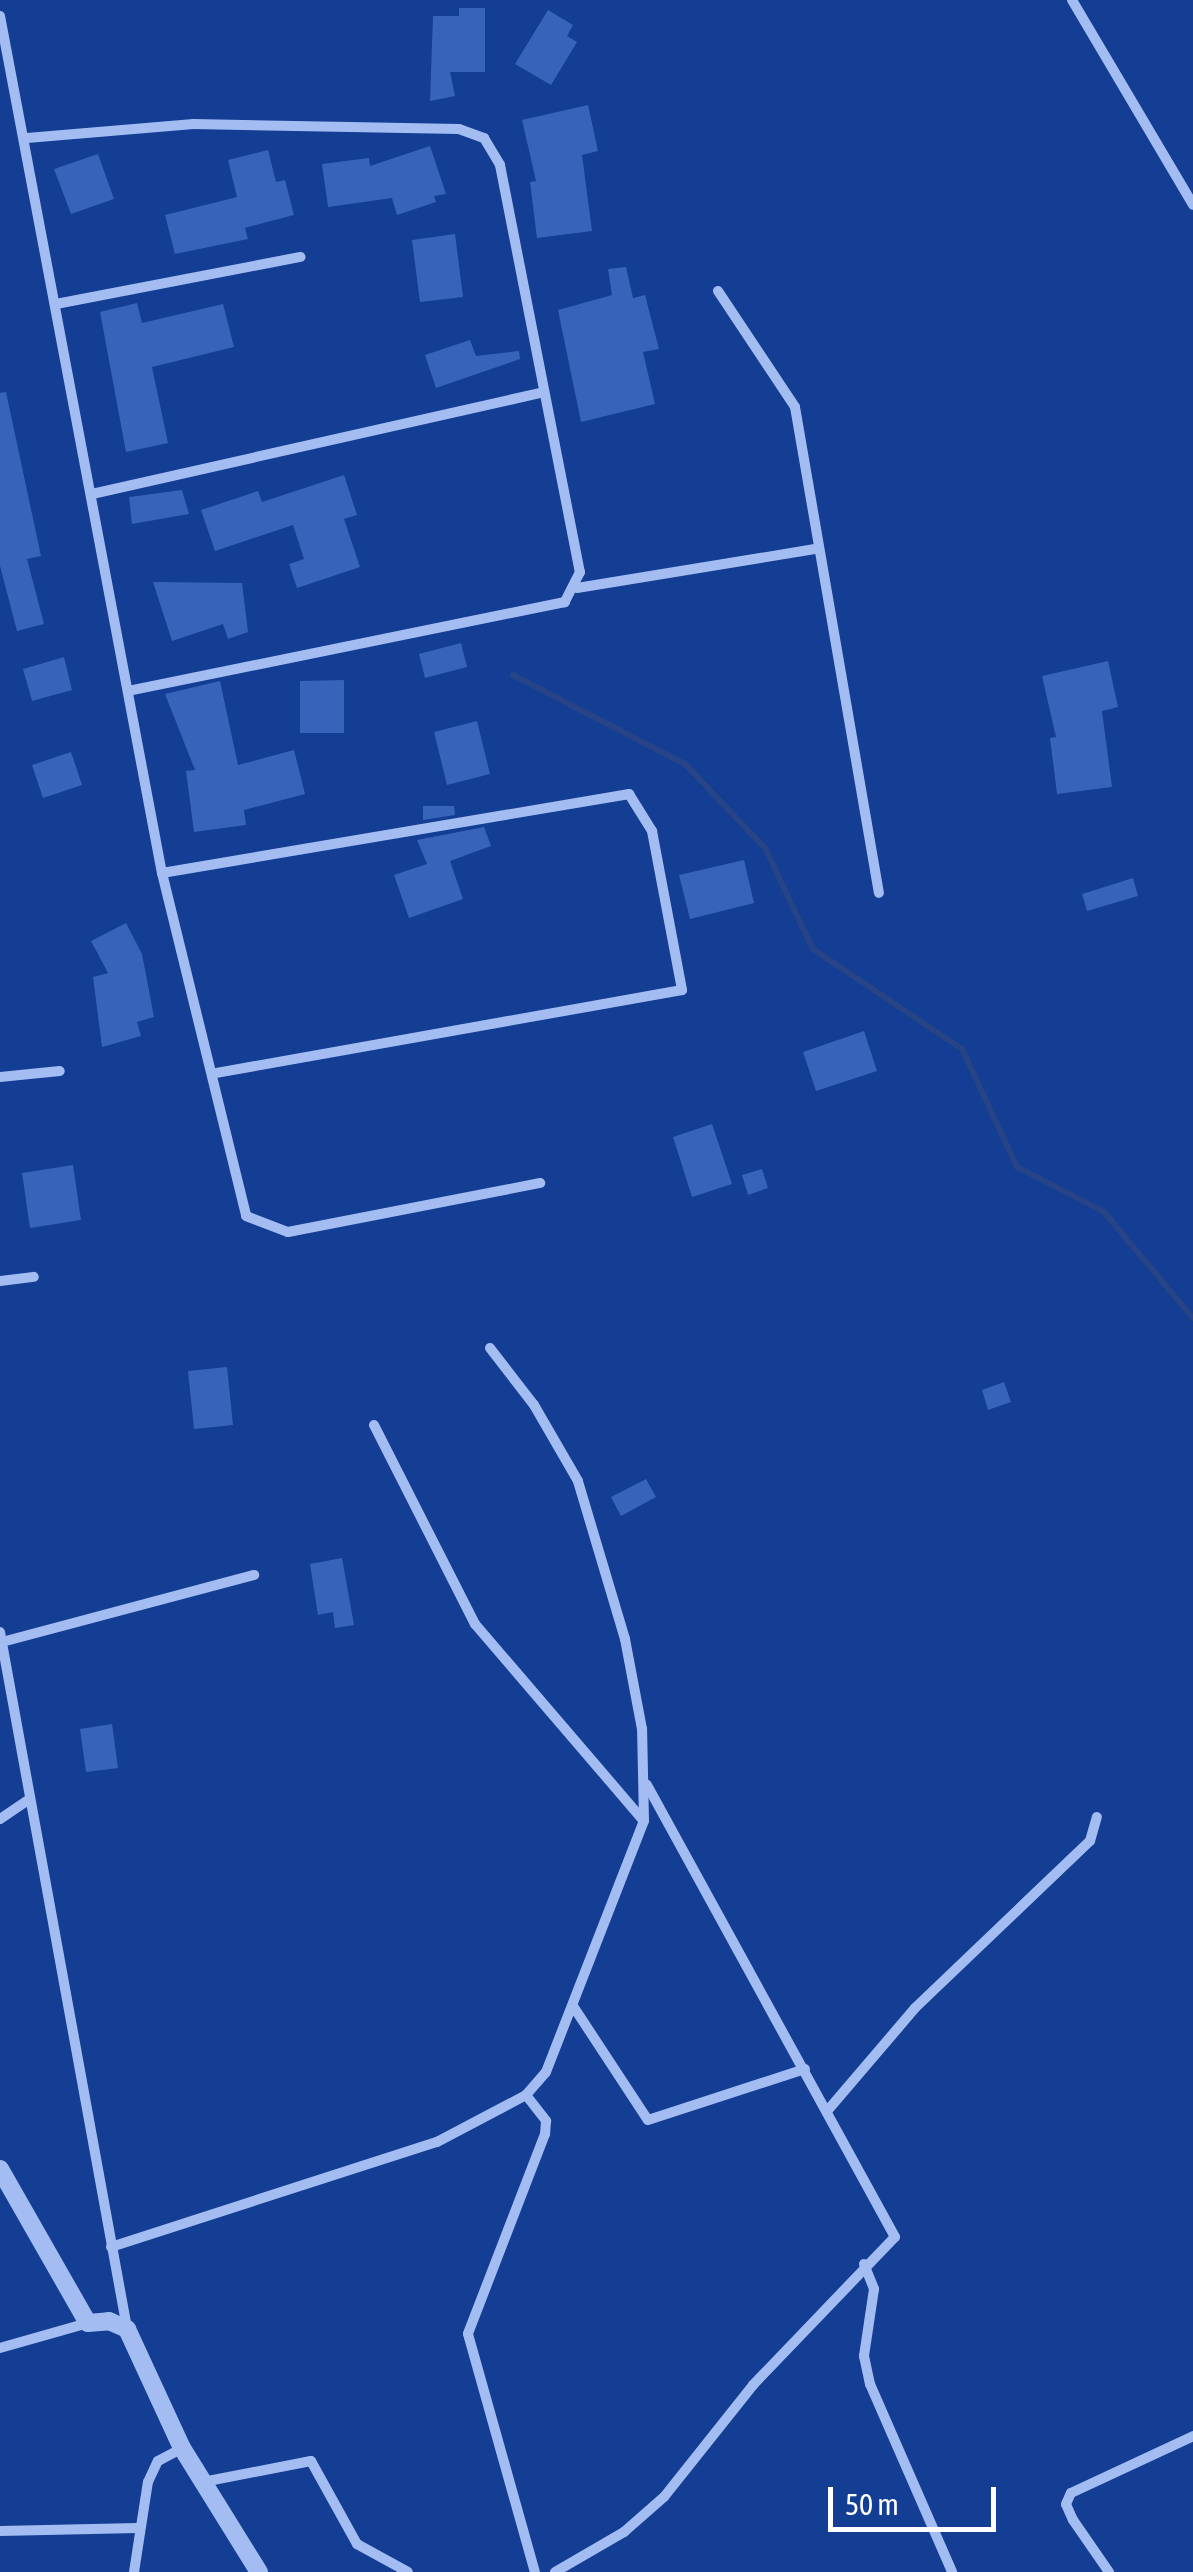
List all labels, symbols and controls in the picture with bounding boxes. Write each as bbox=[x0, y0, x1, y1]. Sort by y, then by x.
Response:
scale bar bbox=[833, 2467, 1000, 2529]
text: 50 m bbox=[845, 2487, 899, 2521]

